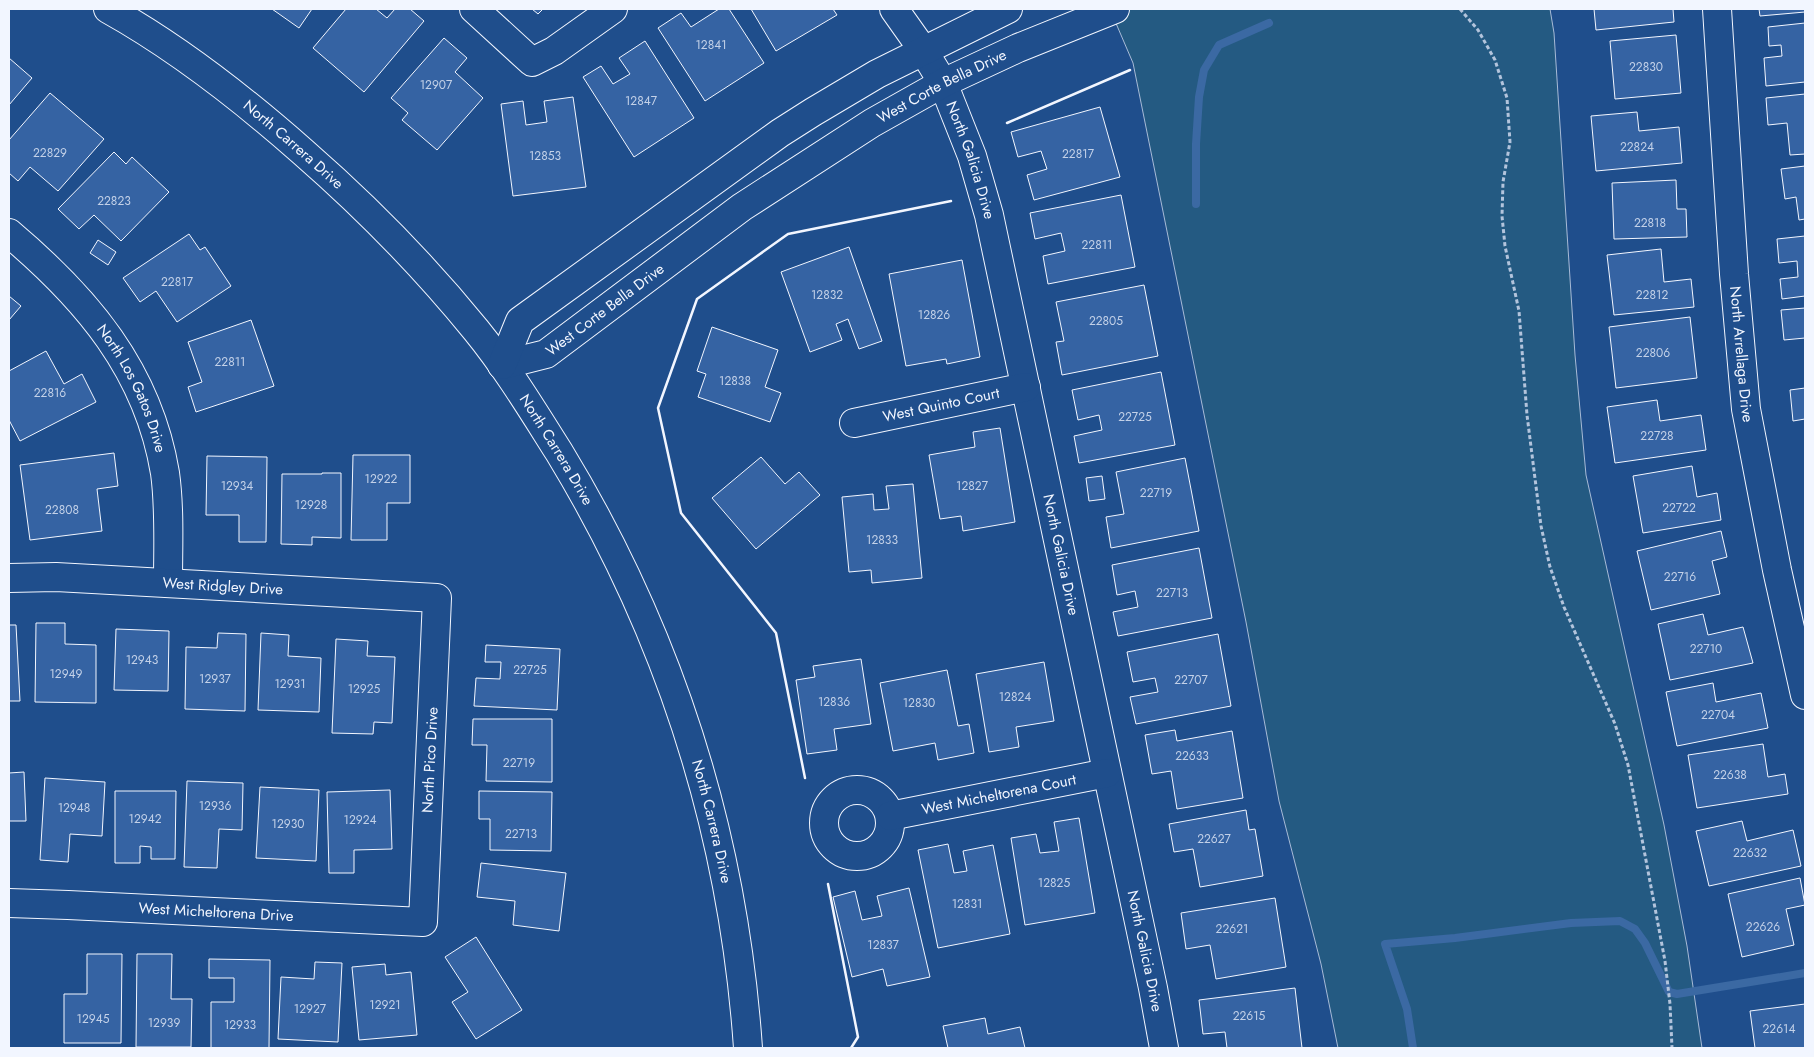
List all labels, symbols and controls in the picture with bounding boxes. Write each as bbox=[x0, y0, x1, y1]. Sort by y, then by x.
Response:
house number: 12841 bbox=[695, 36, 727, 54]
street label: West Corte Bella Drive bbox=[873, 44, 1010, 129]
house number: 22830 bbox=[1629, 58, 1663, 76]
house number: 12907 bbox=[420, 76, 453, 94]
house number: 12847 bbox=[625, 92, 658, 110]
street label: North Carrera Drive bbox=[238, 95, 349, 194]
street label: North Galicia Drive bbox=[940, 98, 1001, 221]
house number: 22824 bbox=[1620, 138, 1654, 156]
house number: 22829 bbox=[33, 144, 67, 162]
house number: 22817 bbox=[1062, 145, 1095, 163]
house number: 12853 bbox=[529, 147, 561, 165]
house number: 22823 bbox=[97, 192, 131, 210]
house number: 22818 bbox=[1634, 214, 1666, 232]
house number: 22811 bbox=[1081, 236, 1113, 254]
street label: West Corte Bella Drive bbox=[541, 258, 669, 362]
house number: 22817 bbox=[161, 273, 194, 291]
street label: North Arrellaga Drive bbox=[1724, 285, 1759, 424]
house number: 12832 bbox=[811, 286, 843, 304]
house number: 22812 bbox=[1636, 286, 1668, 304]
house number: 12826 bbox=[918, 306, 950, 324]
house number: 22805 bbox=[1089, 312, 1123, 330]
street label: North Los Gatos Drive bbox=[91, 319, 172, 455]
house number: 22806 bbox=[1636, 344, 1670, 362]
house number: 22811 bbox=[214, 353, 246, 371]
house number: 12838 bbox=[719, 372, 751, 390]
street label: West Quinto Court bbox=[881, 382, 1002, 428]
house number: 22816 bbox=[34, 384, 66, 402]
street label: North Carrera Drive bbox=[514, 390, 599, 509]
house number: 22725 bbox=[1118, 408, 1152, 426]
house number: 22728 bbox=[1640, 427, 1674, 445]
house number: 12922 bbox=[365, 470, 398, 488]
house number: 12934 bbox=[221, 477, 253, 495]
house number: 12827 bbox=[956, 477, 989, 495]
house number: 22719 bbox=[1140, 484, 1172, 502]
street label: North Galicia Drive bbox=[1037, 492, 1085, 618]
house number: 12928 bbox=[295, 496, 327, 514]
house number: 22722 bbox=[1662, 499, 1696, 517]
house number: 22808 bbox=[45, 501, 79, 519]
house number: 12833 bbox=[866, 531, 898, 549]
house number: 22716 bbox=[1664, 568, 1696, 586]
street label: West Ridgley Drive bbox=[162, 572, 284, 601]
house number: 22713 bbox=[1156, 584, 1188, 602]
house number: 22710 bbox=[1690, 640, 1722, 658]
house number: 12943 bbox=[126, 651, 159, 669]
house number: 22725 bbox=[513, 661, 547, 679]
house number: 12949 bbox=[49, 665, 83, 683]
house number: 12937 bbox=[199, 670, 232, 688]
house number: 22707 bbox=[1174, 671, 1208, 689]
house number: 12931 bbox=[274, 675, 306, 693]
house number: 12925 bbox=[348, 680, 381, 698]
house number: 12824 bbox=[999, 688, 1031, 706]
house number: 12836 bbox=[818, 693, 850, 711]
house number: 12830 bbox=[903, 694, 935, 712]
street label: North Pico Drive bbox=[416, 706, 444, 814]
house number: 22704 bbox=[1701, 706, 1735, 724]
house number: 22633 bbox=[1175, 747, 1209, 765]
house number: 22719 bbox=[503, 754, 535, 772]
street label: North Carrera Drive bbox=[686, 757, 737, 885]
house number: 22638 bbox=[1713, 766, 1747, 784]
street label: West Micheltorena Court bbox=[920, 768, 1078, 820]
house number: 12936 bbox=[199, 797, 231, 815]
house number: 12948 bbox=[58, 799, 90, 817]
house number: 12942 bbox=[129, 810, 162, 828]
house number: 12924 bbox=[344, 811, 376, 829]
house number: 12930 bbox=[272, 815, 304, 833]
house number: 22713 bbox=[505, 825, 537, 843]
house number: 22627 bbox=[1197, 830, 1232, 848]
house number: 22632 bbox=[1733, 844, 1767, 862]
house number: 12825 bbox=[1038, 874, 1070, 892]
street label: North Galicia Drive bbox=[1122, 888, 1168, 1014]
house number: 12831 bbox=[952, 895, 982, 913]
street label: West Micheltorena Drive bbox=[138, 897, 294, 927]
house number: 22626 bbox=[1746, 918, 1780, 936]
house number: 22621 bbox=[1216, 920, 1248, 938]
house number: 12837 bbox=[867, 936, 899, 954]
house number: 12921 bbox=[369, 996, 401, 1014]
house number: 12927 bbox=[294, 1000, 327, 1018]
house number: 22615 bbox=[1233, 1007, 1266, 1025]
house number: 12945 bbox=[77, 1010, 110, 1028]
house number: 12939 bbox=[148, 1014, 180, 1032]
house number: 12933 bbox=[224, 1016, 257, 1034]
house number: 22614 bbox=[1763, 1020, 1795, 1038]

